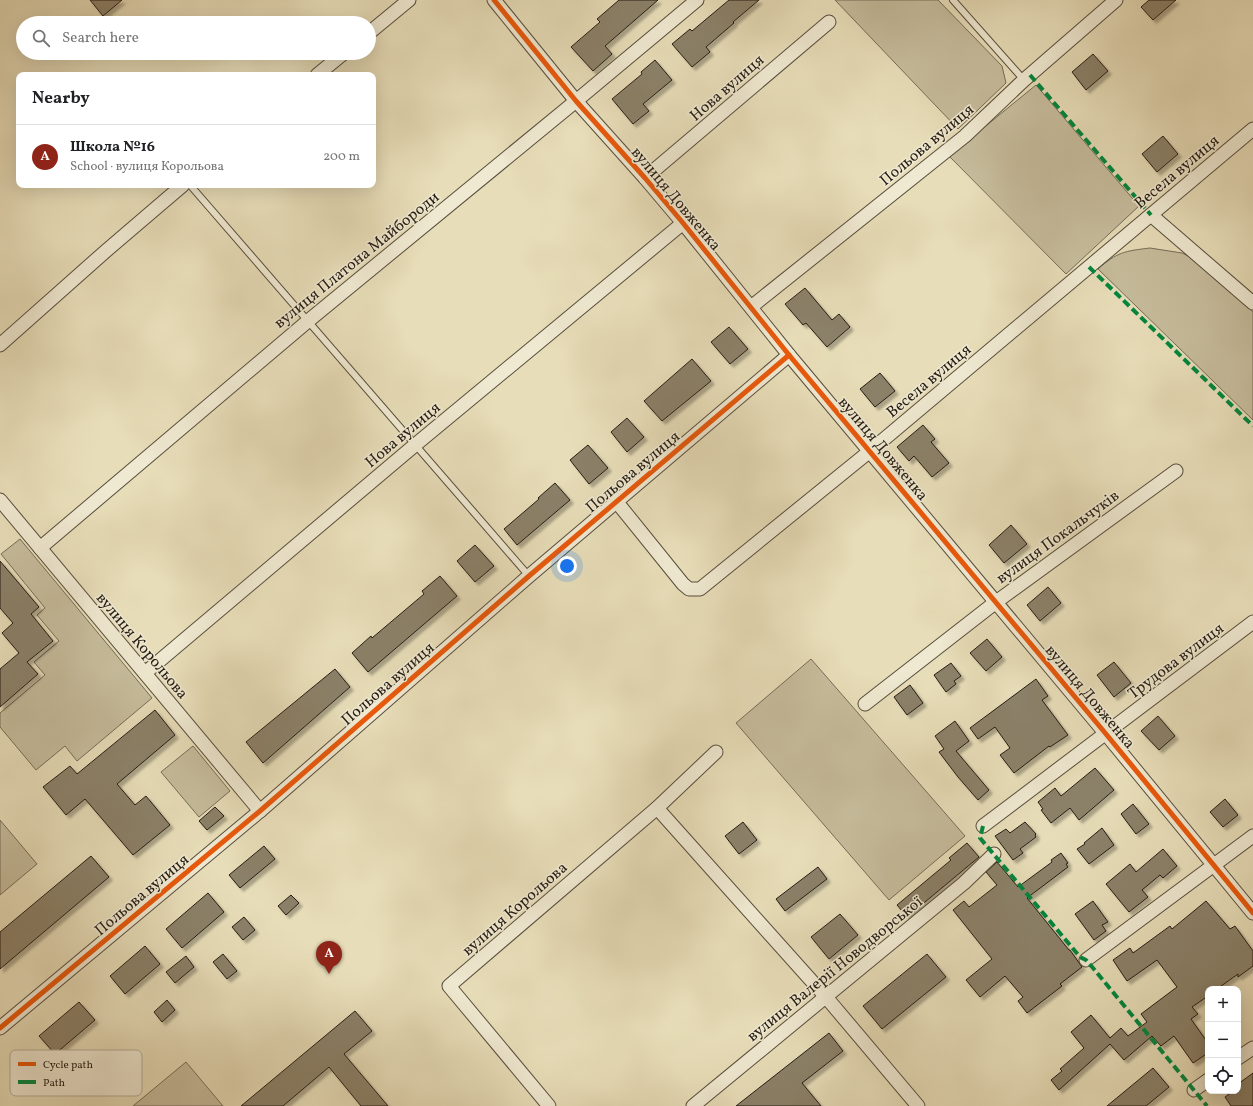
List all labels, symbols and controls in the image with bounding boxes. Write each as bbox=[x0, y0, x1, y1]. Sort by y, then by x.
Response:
search box bbox=[16, 16, 376, 60]
icon: search bbox=[30, 27, 52, 49]
text: Search here bbox=[62, 28, 139, 49]
street label: Нова вулиця bbox=[685, 50, 769, 127]
text: Nearby bbox=[32, 87, 90, 110]
street label: Польова вулиця bbox=[875, 99, 979, 192]
street label: Весела вулиця bbox=[1130, 130, 1224, 215]
text: Школа №16 bbox=[70, 137, 155, 158]
street label: вулиця Довженка bbox=[625, 142, 726, 256]
text: A bbox=[40, 148, 50, 166]
text: 200 m bbox=[323, 148, 360, 166]
text: School · вулиця Корольова bbox=[70, 158, 224, 176]
street label: вулиця Платона Майбороди bbox=[270, 187, 445, 334]
street label: Весела вулиця bbox=[882, 339, 976, 424]
street label: вулиця Довженка bbox=[832, 392, 933, 506]
street label: Нова вулиця bbox=[361, 397, 446, 474]
street label: Польова вулиця bbox=[581, 426, 685, 519]
street label: вулиця Покальчуків bbox=[992, 485, 1124, 590]
your location bbox=[557, 556, 577, 576]
street label: вулиця Корольова bbox=[90, 588, 193, 704]
street label: Трудова вулиця bbox=[1124, 618, 1229, 705]
street label: Польова вулиця bbox=[337, 638, 440, 731]
street label: вулиця Довженка bbox=[1039, 640, 1140, 754]
street label: Польова вулиця bbox=[90, 849, 194, 942]
street label: вулиця Корольова bbox=[458, 858, 573, 961]
street label: вулиця Валерії Новодворської bbox=[743, 892, 928, 1047]
pin: A bbox=[316, 941, 342, 974]
map controls bbox=[1205, 986, 1241, 1094]
button: + bbox=[1205, 986, 1241, 1022]
button: − bbox=[1205, 1022, 1241, 1058]
legend bbox=[10, 1050, 142, 1096]
text: Cycle path bbox=[43, 1058, 93, 1073]
button: locate bbox=[1205, 1058, 1241, 1094]
text: Path bbox=[43, 1076, 66, 1091]

